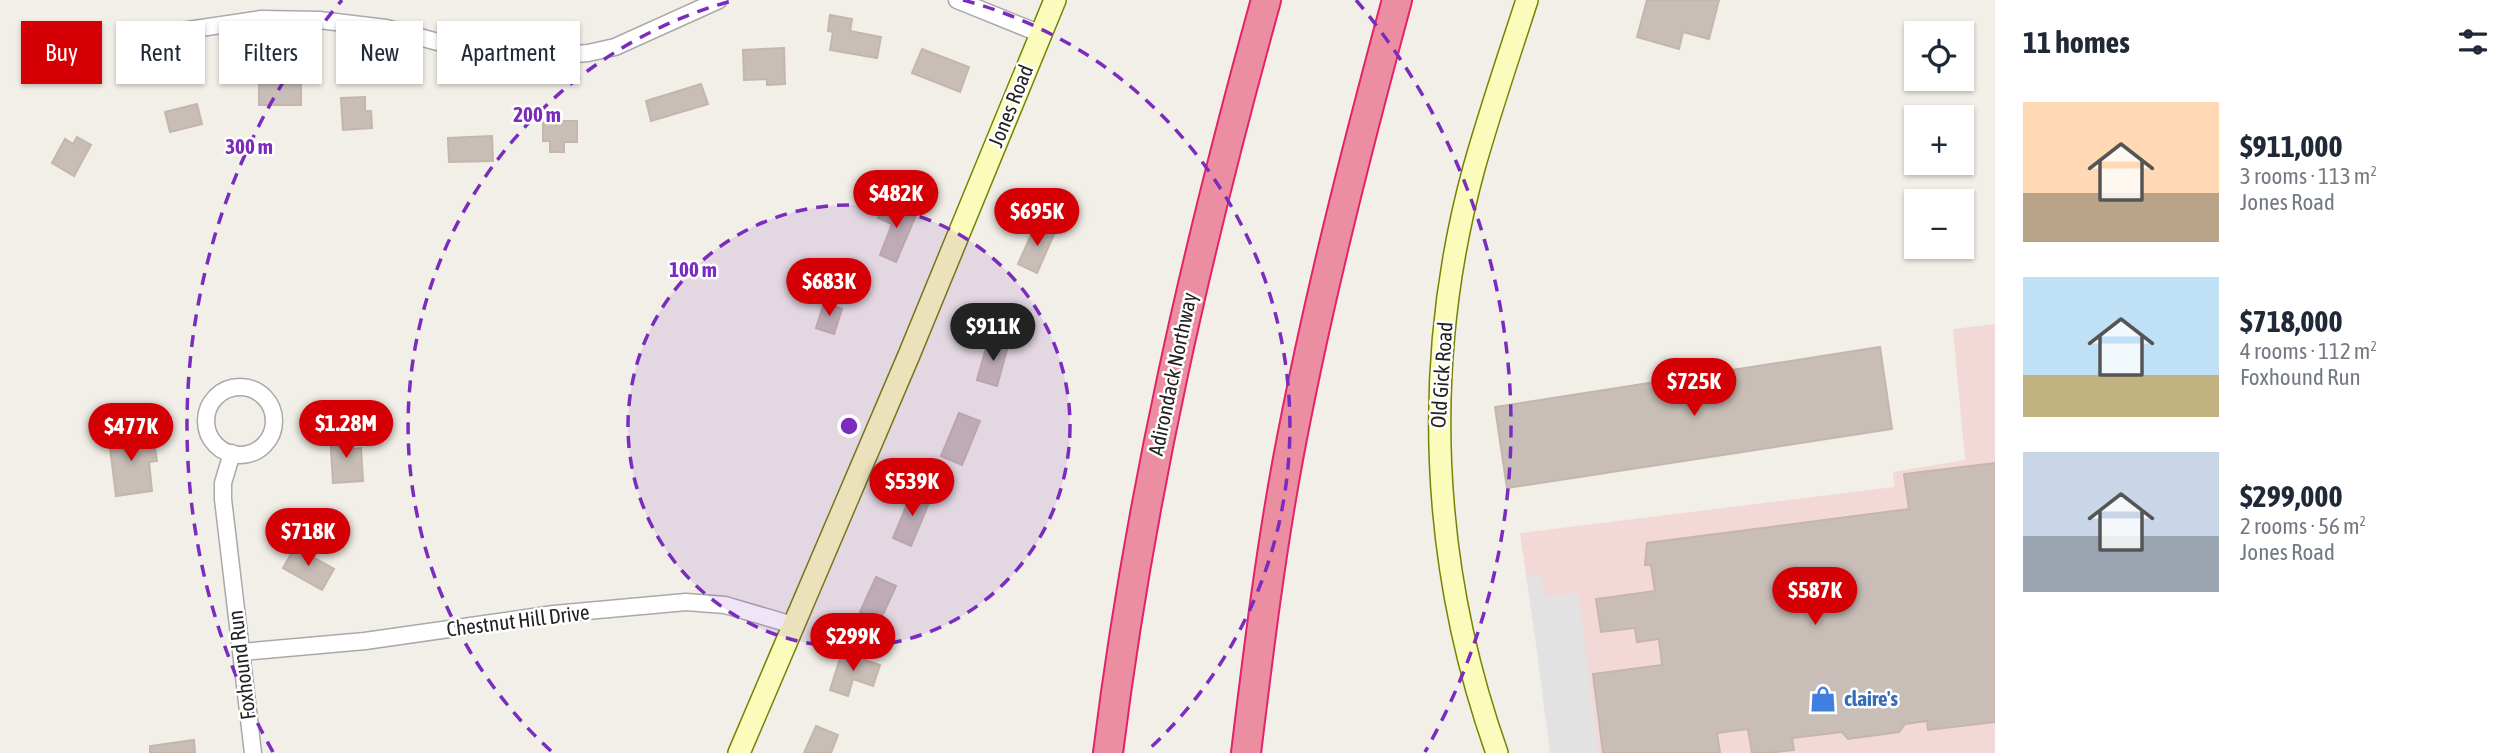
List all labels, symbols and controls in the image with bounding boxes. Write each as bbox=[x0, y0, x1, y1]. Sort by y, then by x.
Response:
chip: Buy bbox=[21, 21, 102, 84]
chip: Rent bbox=[116, 21, 205, 84]
chip: Filters bbox=[219, 21, 322, 84]
chip: New bbox=[336, 21, 423, 84]
chip: Apartment bbox=[437, 21, 580, 84]
map controls bbox=[1904, 21, 1974, 259]
button: locate bbox=[1904, 21, 1974, 91]
icon: filters bbox=[2454, 23, 2492, 61]
text: 11 homes bbox=[2023, 25, 2130, 59]
street label: Jones Road bbox=[983, 61, 1037, 150]
text: 200 m bbox=[513, 102, 561, 126]
button: + bbox=[1904, 105, 1974, 175]
text: $911,000 bbox=[2240, 129, 2343, 163]
icon: home bbox=[2079, 130, 2163, 214]
text: 300 m bbox=[225, 134, 273, 158]
text: 3 rooms · 113 m² bbox=[2240, 163, 2377, 189]
pin: $482K bbox=[847, 170, 945, 230]
text: $482K bbox=[869, 180, 923, 206]
pin: $695K bbox=[988, 188, 1086, 248]
button: − bbox=[1904, 189, 1974, 259]
text: Jones Road bbox=[2240, 189, 2335, 215]
text: $695K bbox=[1010, 198, 1064, 224]
text: 100 m bbox=[669, 257, 717, 281]
pin: $683K bbox=[780, 258, 878, 318]
text: $683K bbox=[802, 268, 856, 294]
street label: Adirondack Northway bbox=[1143, 290, 1201, 458]
pin: $911K bbox=[944, 304, 1042, 363]
text: $718,000 bbox=[2240, 304, 2343, 338]
icon: home bbox=[2079, 305, 2163, 389]
text: $911K bbox=[966, 313, 1020, 339]
street label: Old Gick Road bbox=[1425, 321, 1457, 429]
text: 4 rooms · 112 m² bbox=[2240, 338, 2377, 364]
pin: $725K bbox=[1645, 358, 1743, 418]
text: Foxhound Run bbox=[2240, 364, 2361, 390]
text: $725K bbox=[1667, 368, 1721, 394]
pin: $1.28M bbox=[289, 400, 403, 460]
pin: $477K bbox=[82, 404, 180, 463]
text: $1.28M bbox=[315, 410, 377, 436]
text: $477K bbox=[104, 413, 158, 439]
centre of rings bbox=[837, 414, 861, 438]
pin: $539K bbox=[863, 458, 961, 518]
text: $539K bbox=[885, 468, 939, 494]
text: $299,000 bbox=[2240, 479, 2343, 513]
icon: home bbox=[2079, 480, 2163, 564]
pin: $718K bbox=[259, 508, 357, 568]
text: 2 rooms · 56 m² bbox=[2240, 513, 2366, 539]
text: $718K bbox=[281, 518, 335, 544]
text: Jones Road bbox=[2240, 539, 2335, 565]
pin: $587K bbox=[1766, 568, 1864, 627]
text: $587K bbox=[1788, 577, 1842, 603]
street label: Chestnut Hill Drive bbox=[445, 599, 591, 641]
street label: Foxhound Run bbox=[222, 609, 260, 721]
pin: $299K bbox=[804, 614, 902, 673]
text: $299K bbox=[826, 623, 880, 649]
shop icon: claire's bbox=[1808, 684, 1838, 714]
place label: claire's bbox=[1844, 686, 1898, 710]

